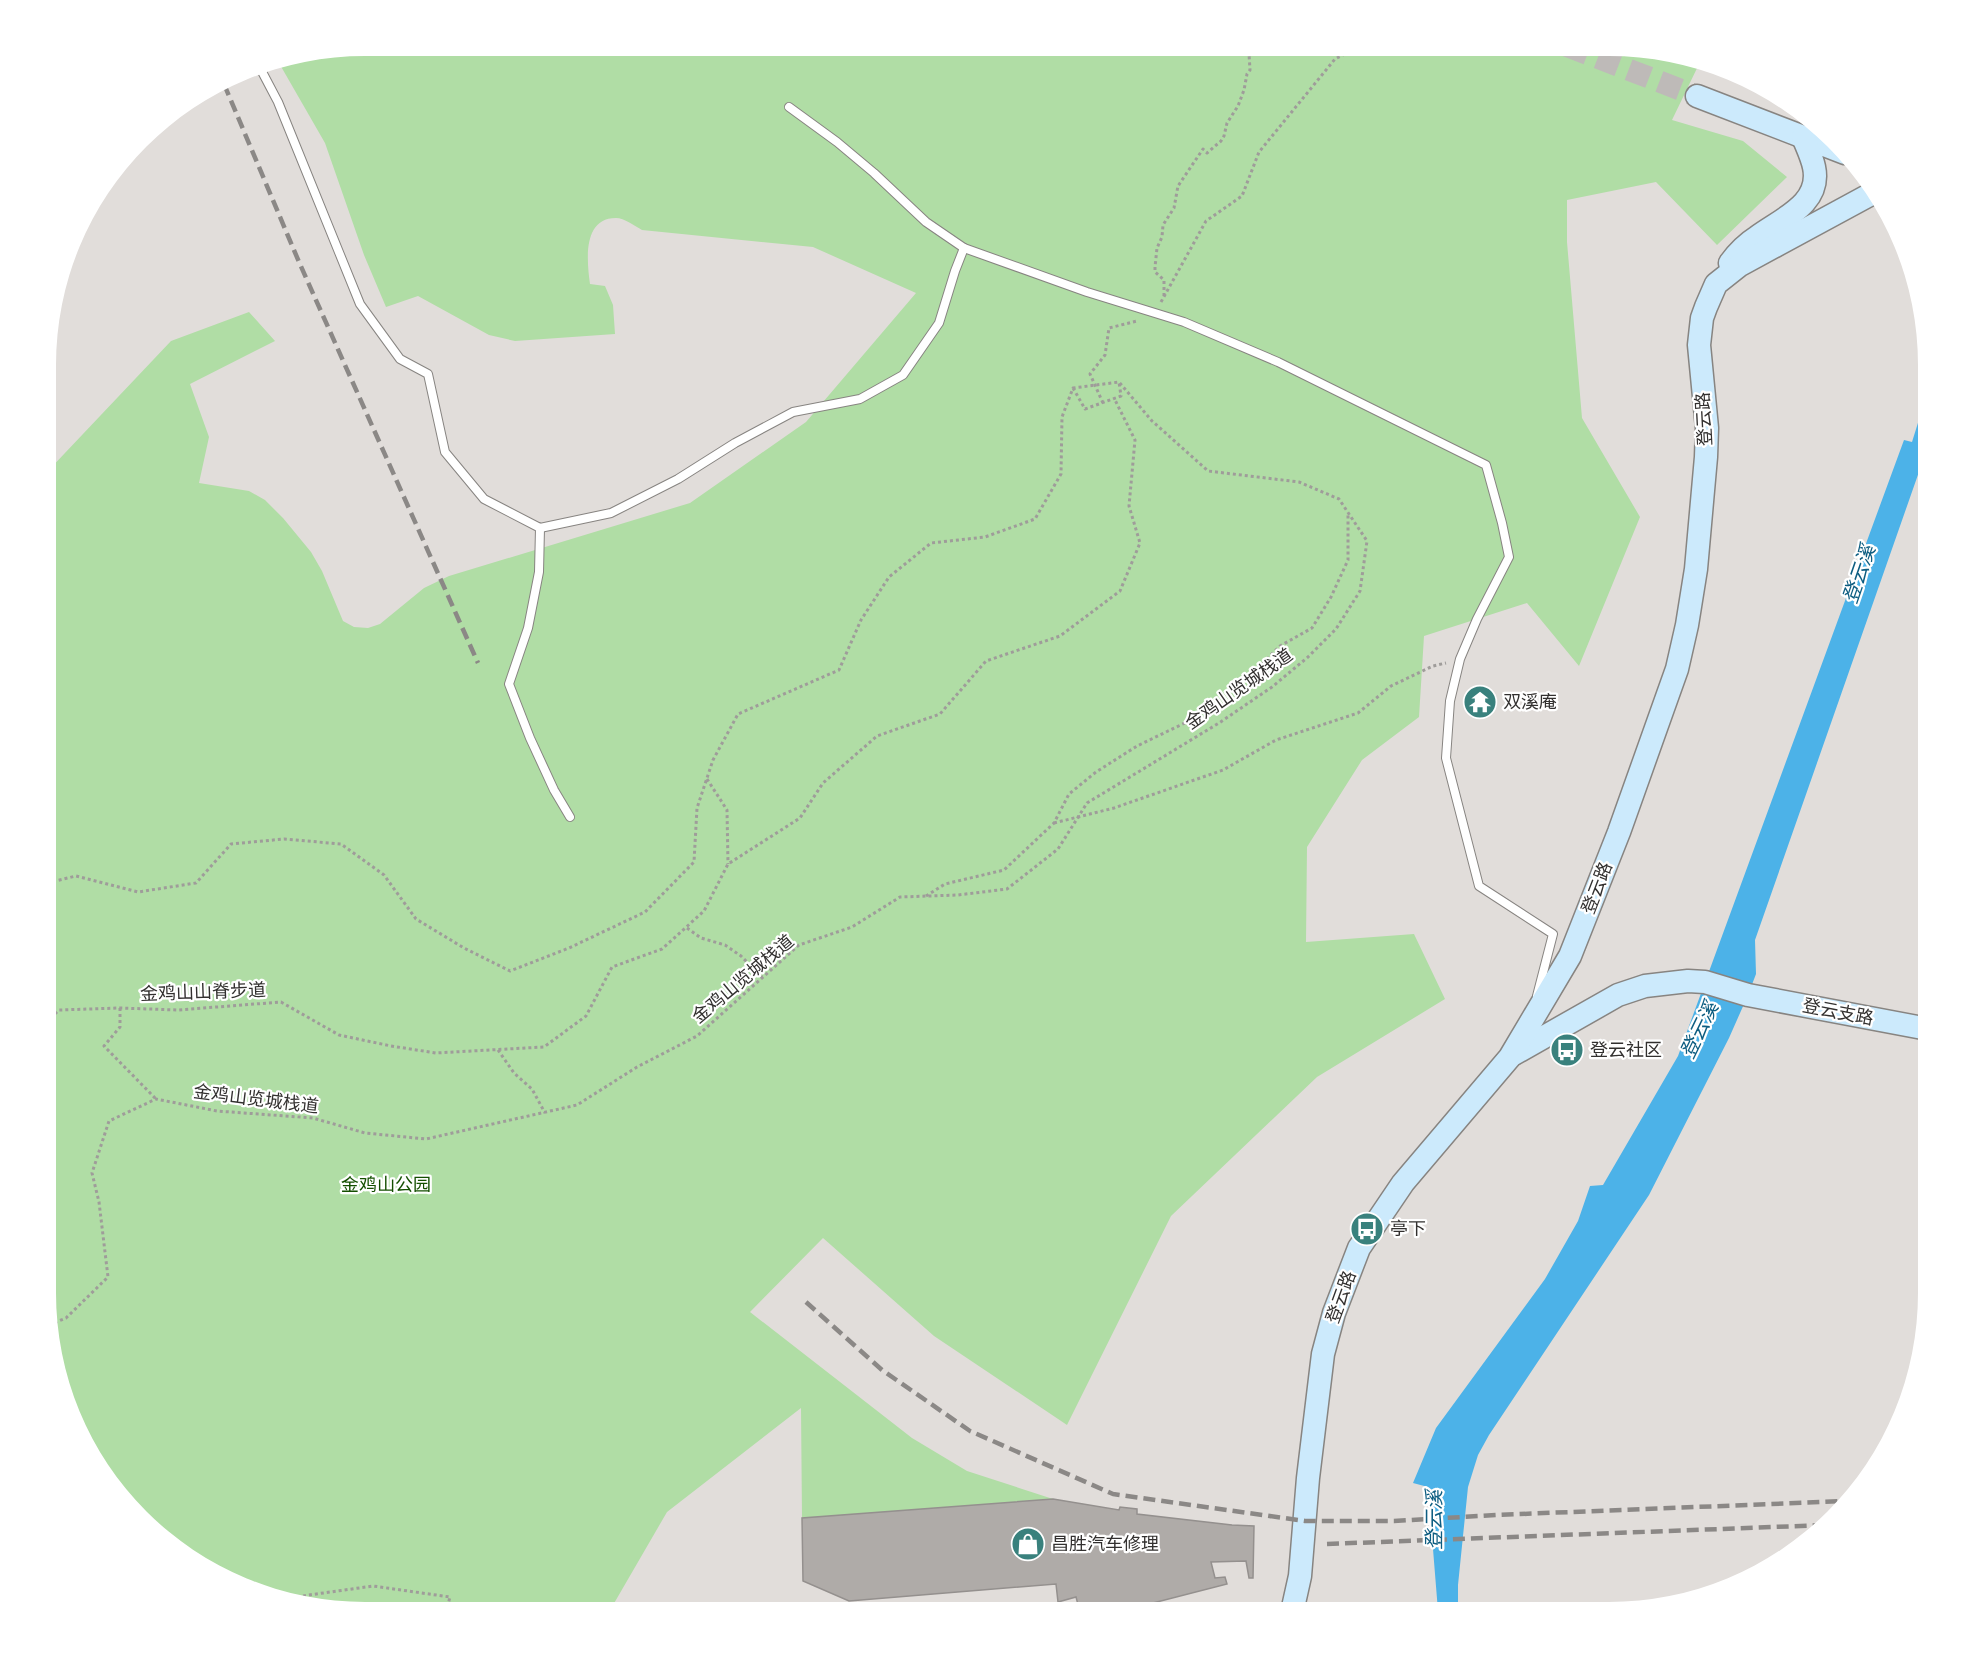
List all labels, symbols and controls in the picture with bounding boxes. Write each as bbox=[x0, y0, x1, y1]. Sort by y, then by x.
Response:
street label: 登云路 bbox=[1690, 391, 1716, 447]
water label: 登云溪 bbox=[1836, 539, 1882, 607]
street label: 金鸡山览城栈道 bbox=[1180, 642, 1297, 734]
temple icon: 双溪庵 bbox=[1462, 684, 1498, 720]
place label: 双溪庵 bbox=[1503, 689, 1557, 713]
street label: 登云路 bbox=[1575, 858, 1617, 917]
street label: 金鸡山览城栈道 bbox=[686, 929, 798, 1028]
street label: 金鸡山山脊步道 bbox=[140, 977, 266, 1005]
street label: 登云支路 bbox=[1801, 992, 1876, 1030]
water label: 登云溪 bbox=[1673, 995, 1725, 1063]
bus stop icon: 登云社区 bbox=[1549, 1032, 1585, 1068]
place label: 登云社区 bbox=[1590, 1037, 1662, 1061]
street label: 金鸡山览城栈道 bbox=[192, 1078, 320, 1118]
park label: 金鸡山公园 bbox=[341, 1172, 431, 1196]
bus stop icon: 亭下 bbox=[1349, 1211, 1385, 1247]
place label: 亭下 bbox=[1390, 1216, 1426, 1240]
street label: 登云路 bbox=[1320, 1267, 1361, 1326]
water label: 登云溪 bbox=[1420, 1488, 1447, 1550]
shop icon: 昌胜汽车修理 bbox=[1010, 1526, 1046, 1562]
place label: 昌胜汽车修理 bbox=[1051, 1531, 1159, 1555]

